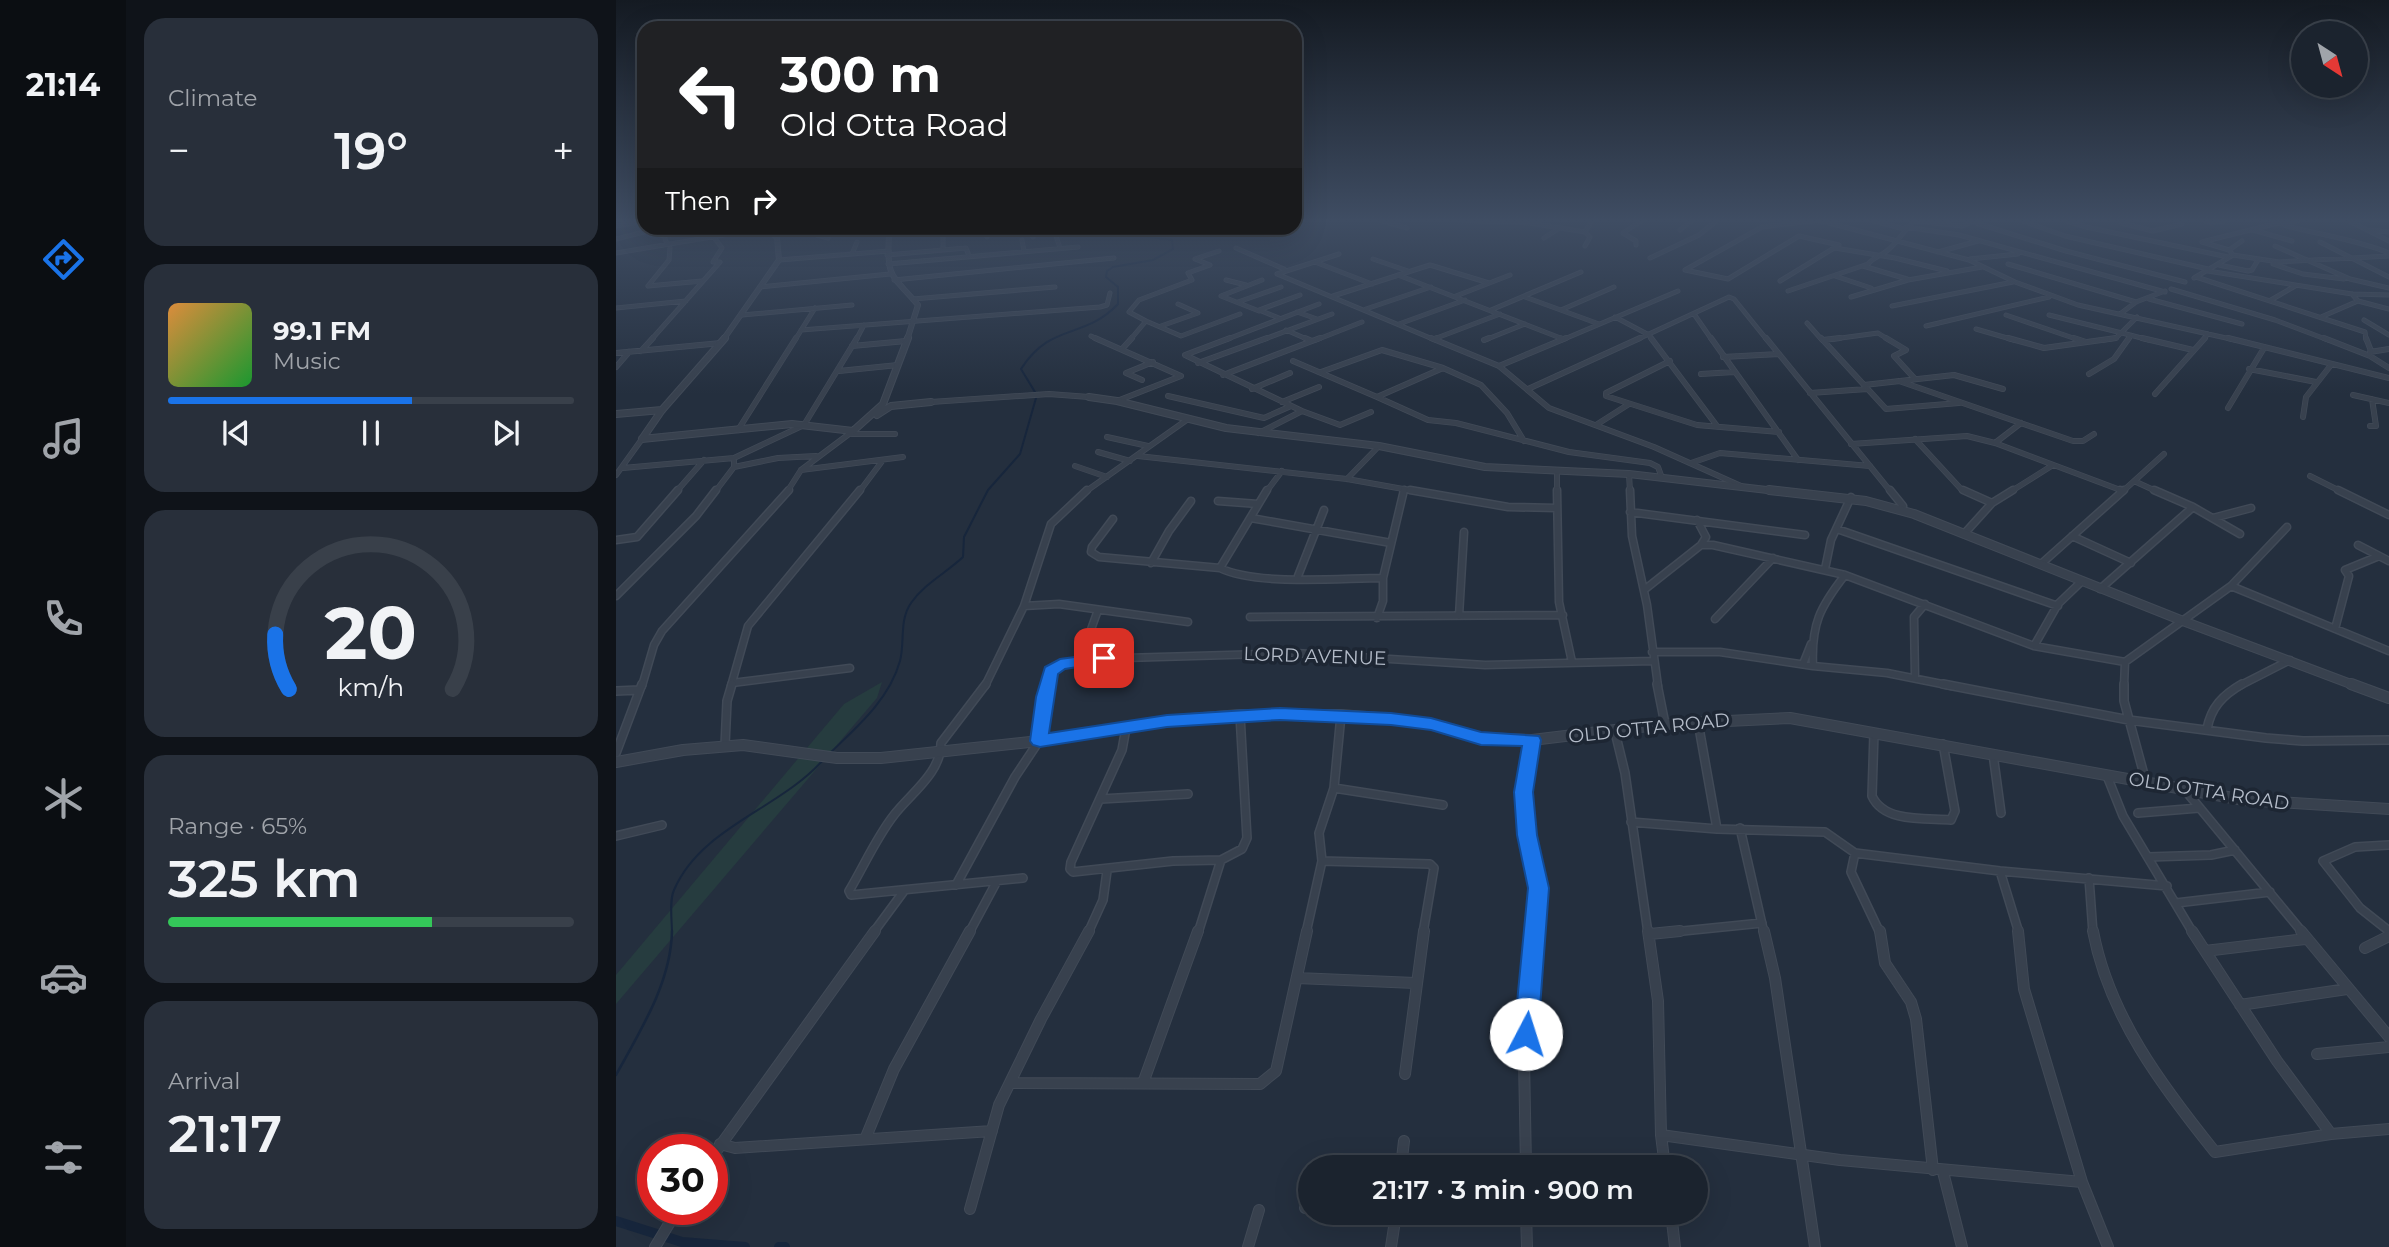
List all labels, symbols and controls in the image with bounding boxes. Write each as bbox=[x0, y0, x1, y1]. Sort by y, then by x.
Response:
north arrow bbox=[2291, 21, 2368, 98]
map controls bbox=[2291, 21, 2368, 98]
text: 300 m bbox=[780, 45, 941, 104]
icon: left bbox=[665, 49, 756, 140]
text: 21:14 bbox=[26, 65, 100, 104]
text: Climate bbox=[168, 84, 257, 112]
text: Old Otta Road bbox=[780, 105, 1008, 144]
text: 19° bbox=[334, 119, 408, 182]
text: − bbox=[168, 127, 190, 174]
text: + bbox=[552, 127, 574, 174]
icon: right bbox=[745, 182, 783, 220]
text: Then bbox=[665, 185, 731, 217]
icon: directions bbox=[39, 235, 88, 284]
text: 99.1 FM bbox=[273, 315, 371, 347]
text: Music bbox=[273, 347, 341, 375]
icon: music bbox=[39, 414, 88, 463]
icon: previous bbox=[217, 414, 255, 452]
icon: pause bbox=[352, 414, 390, 452]
icon: next bbox=[487, 414, 525, 452]
text: 20 bbox=[325, 590, 417, 678]
icon: phone bbox=[39, 594, 88, 643]
pin bbox=[1074, 628, 1134, 688]
icon: arrive bbox=[1085, 639, 1123, 677]
street label: LORD AVENUE bbox=[1243, 642, 1387, 670]
text: km/h bbox=[338, 672, 404, 702]
street label: OLD OTTA ROAD bbox=[1567, 708, 1731, 748]
street label: OLD OTTA ROAD bbox=[2127, 767, 2291, 815]
icon: climate bbox=[39, 774, 88, 823]
text: Range · 65% bbox=[168, 812, 307, 840]
text: 325 km bbox=[168, 847, 361, 910]
icon: car bbox=[39, 953, 88, 1002]
position arrow bbox=[1489, 997, 1563, 1071]
text: Arrival bbox=[168, 1067, 241, 1095]
text: 21:17 bbox=[168, 1102, 282, 1165]
icon: filters bbox=[39, 1133, 88, 1182]
speed limit sign: 30 bbox=[637, 1134, 728, 1225]
text: 21:17 · 3 min · 900 m bbox=[1372, 1174, 1634, 1206]

